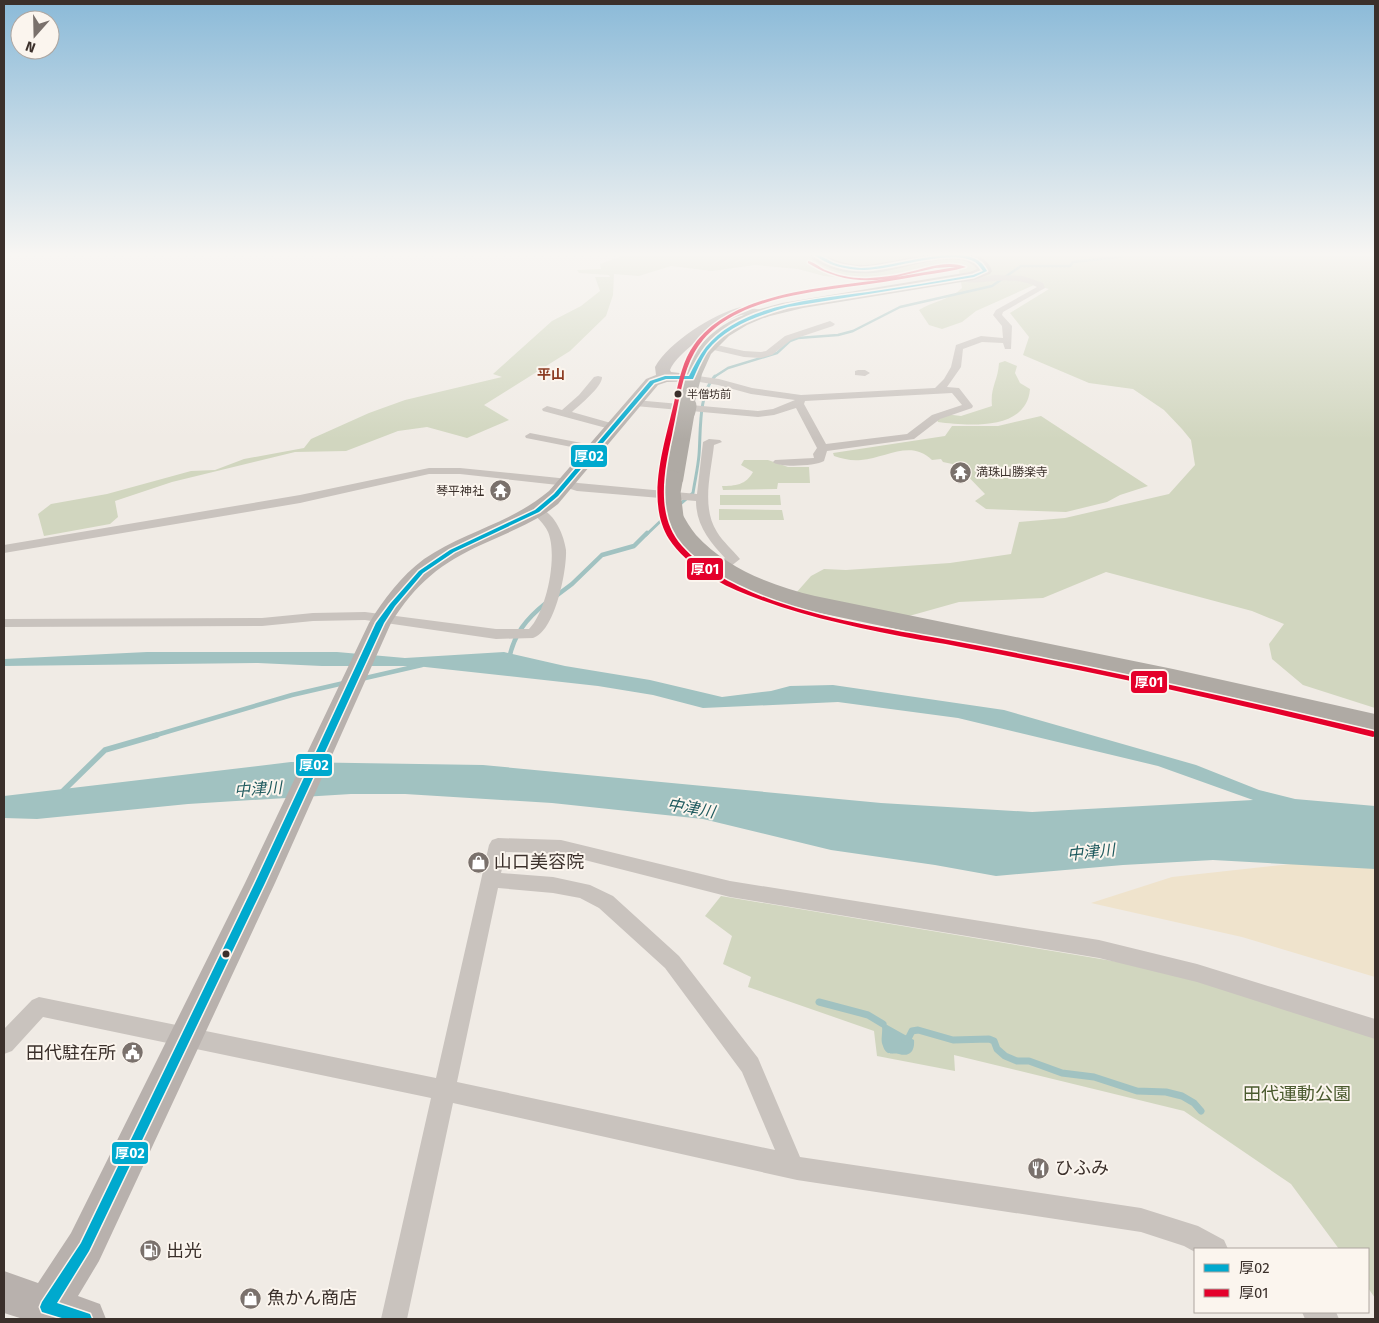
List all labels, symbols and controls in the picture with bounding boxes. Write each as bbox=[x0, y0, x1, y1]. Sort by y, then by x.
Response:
north arrow bbox=[10, 10, 60, 60]
text: N bbox=[23, 37, 38, 56]
district label: 平山 bbox=[537, 366, 565, 383]
place label: 半僧坊前 bbox=[687, 388, 731, 401]
marker: 半僧坊前 bbox=[673, 389, 683, 399]
line badge: 厚02 bbox=[570, 444, 608, 468]
text: 厚02 bbox=[574, 448, 604, 465]
temple icon: 満珠山勝楽寺 bbox=[948, 460, 972, 484]
place label: 満珠山勝楽寺 bbox=[976, 465, 1048, 479]
temple icon: 琴平神社 bbox=[488, 479, 512, 503]
place label: 琴平神社 bbox=[436, 484, 484, 498]
line badge: 厚01 bbox=[686, 557, 724, 581]
text: 厚01 bbox=[691, 561, 719, 578]
line badge: 厚01 bbox=[1130, 670, 1168, 694]
text: 厚01 bbox=[1135, 674, 1163, 691]
line badge: 厚02 bbox=[295, 753, 333, 777]
text: 厚02 bbox=[299, 757, 329, 774]
water label: 中津川 bbox=[233, 778, 285, 800]
water label: 中津川 bbox=[666, 794, 718, 822]
water label: 中津川 bbox=[1066, 840, 1118, 864]
shop icon: 山口美容院 bbox=[466, 850, 490, 874]
place label: 山口美容院 bbox=[494, 851, 584, 873]
unlabelled marker bbox=[221, 949, 231, 959]
public building icon: 田代駐在所 bbox=[120, 1041, 144, 1065]
place label: 田代駐在所 bbox=[26, 1042, 116, 1064]
park label: 田代運動公園 bbox=[1243, 1083, 1351, 1105]
line badge: 厚02 bbox=[111, 1141, 149, 1165]
text: 厚02 bbox=[115, 1145, 145, 1162]
restaurant icon: ひふみ bbox=[1027, 1156, 1051, 1180]
place label: ひふみ bbox=[1055, 1157, 1109, 1179]
fuel station icon: 出光 bbox=[138, 1239, 162, 1263]
place label: 出光 bbox=[166, 1240, 202, 1262]
legend bbox=[1194, 1248, 1369, 1313]
text: 厚02 bbox=[1239, 1259, 1270, 1277]
text: 厚01 bbox=[1239, 1284, 1269, 1302]
shop icon: 魚かん商店 bbox=[239, 1286, 263, 1310]
place label: 魚かん商店 bbox=[267, 1287, 357, 1309]

